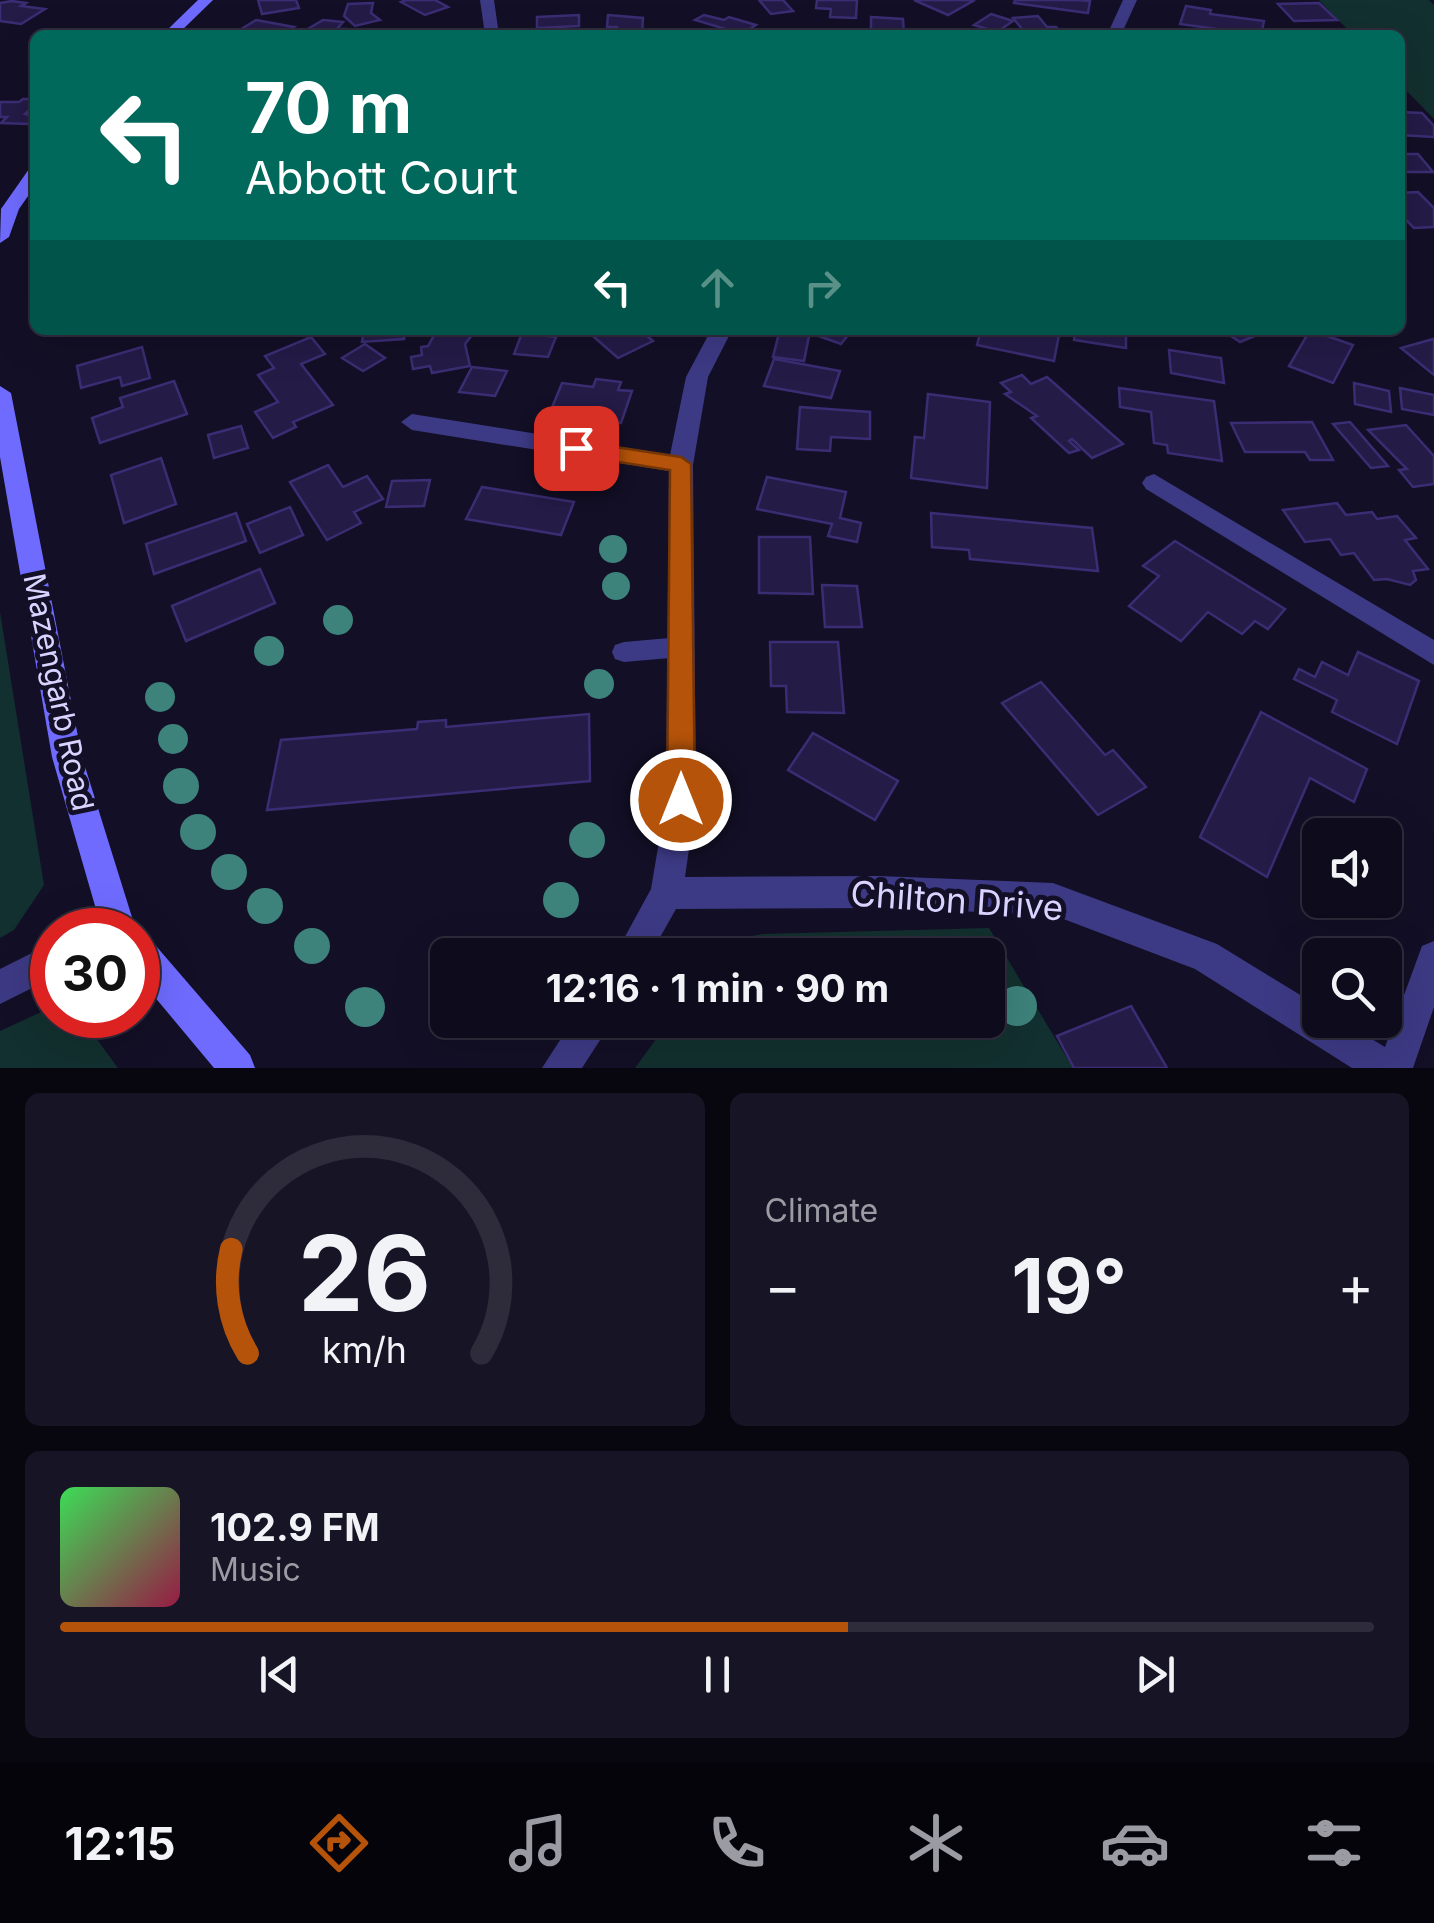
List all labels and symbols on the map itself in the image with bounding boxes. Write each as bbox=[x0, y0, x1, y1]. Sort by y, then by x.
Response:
pin bbox=[534, 406, 619, 491]
street label: Mazengarb Road bbox=[16, 570, 102, 814]
position arrow bbox=[629, 748, 733, 852]
street label: Chilton Drive bbox=[849, 872, 1065, 928]
speed limit sign: 30 bbox=[30, 908, 160, 1038]

